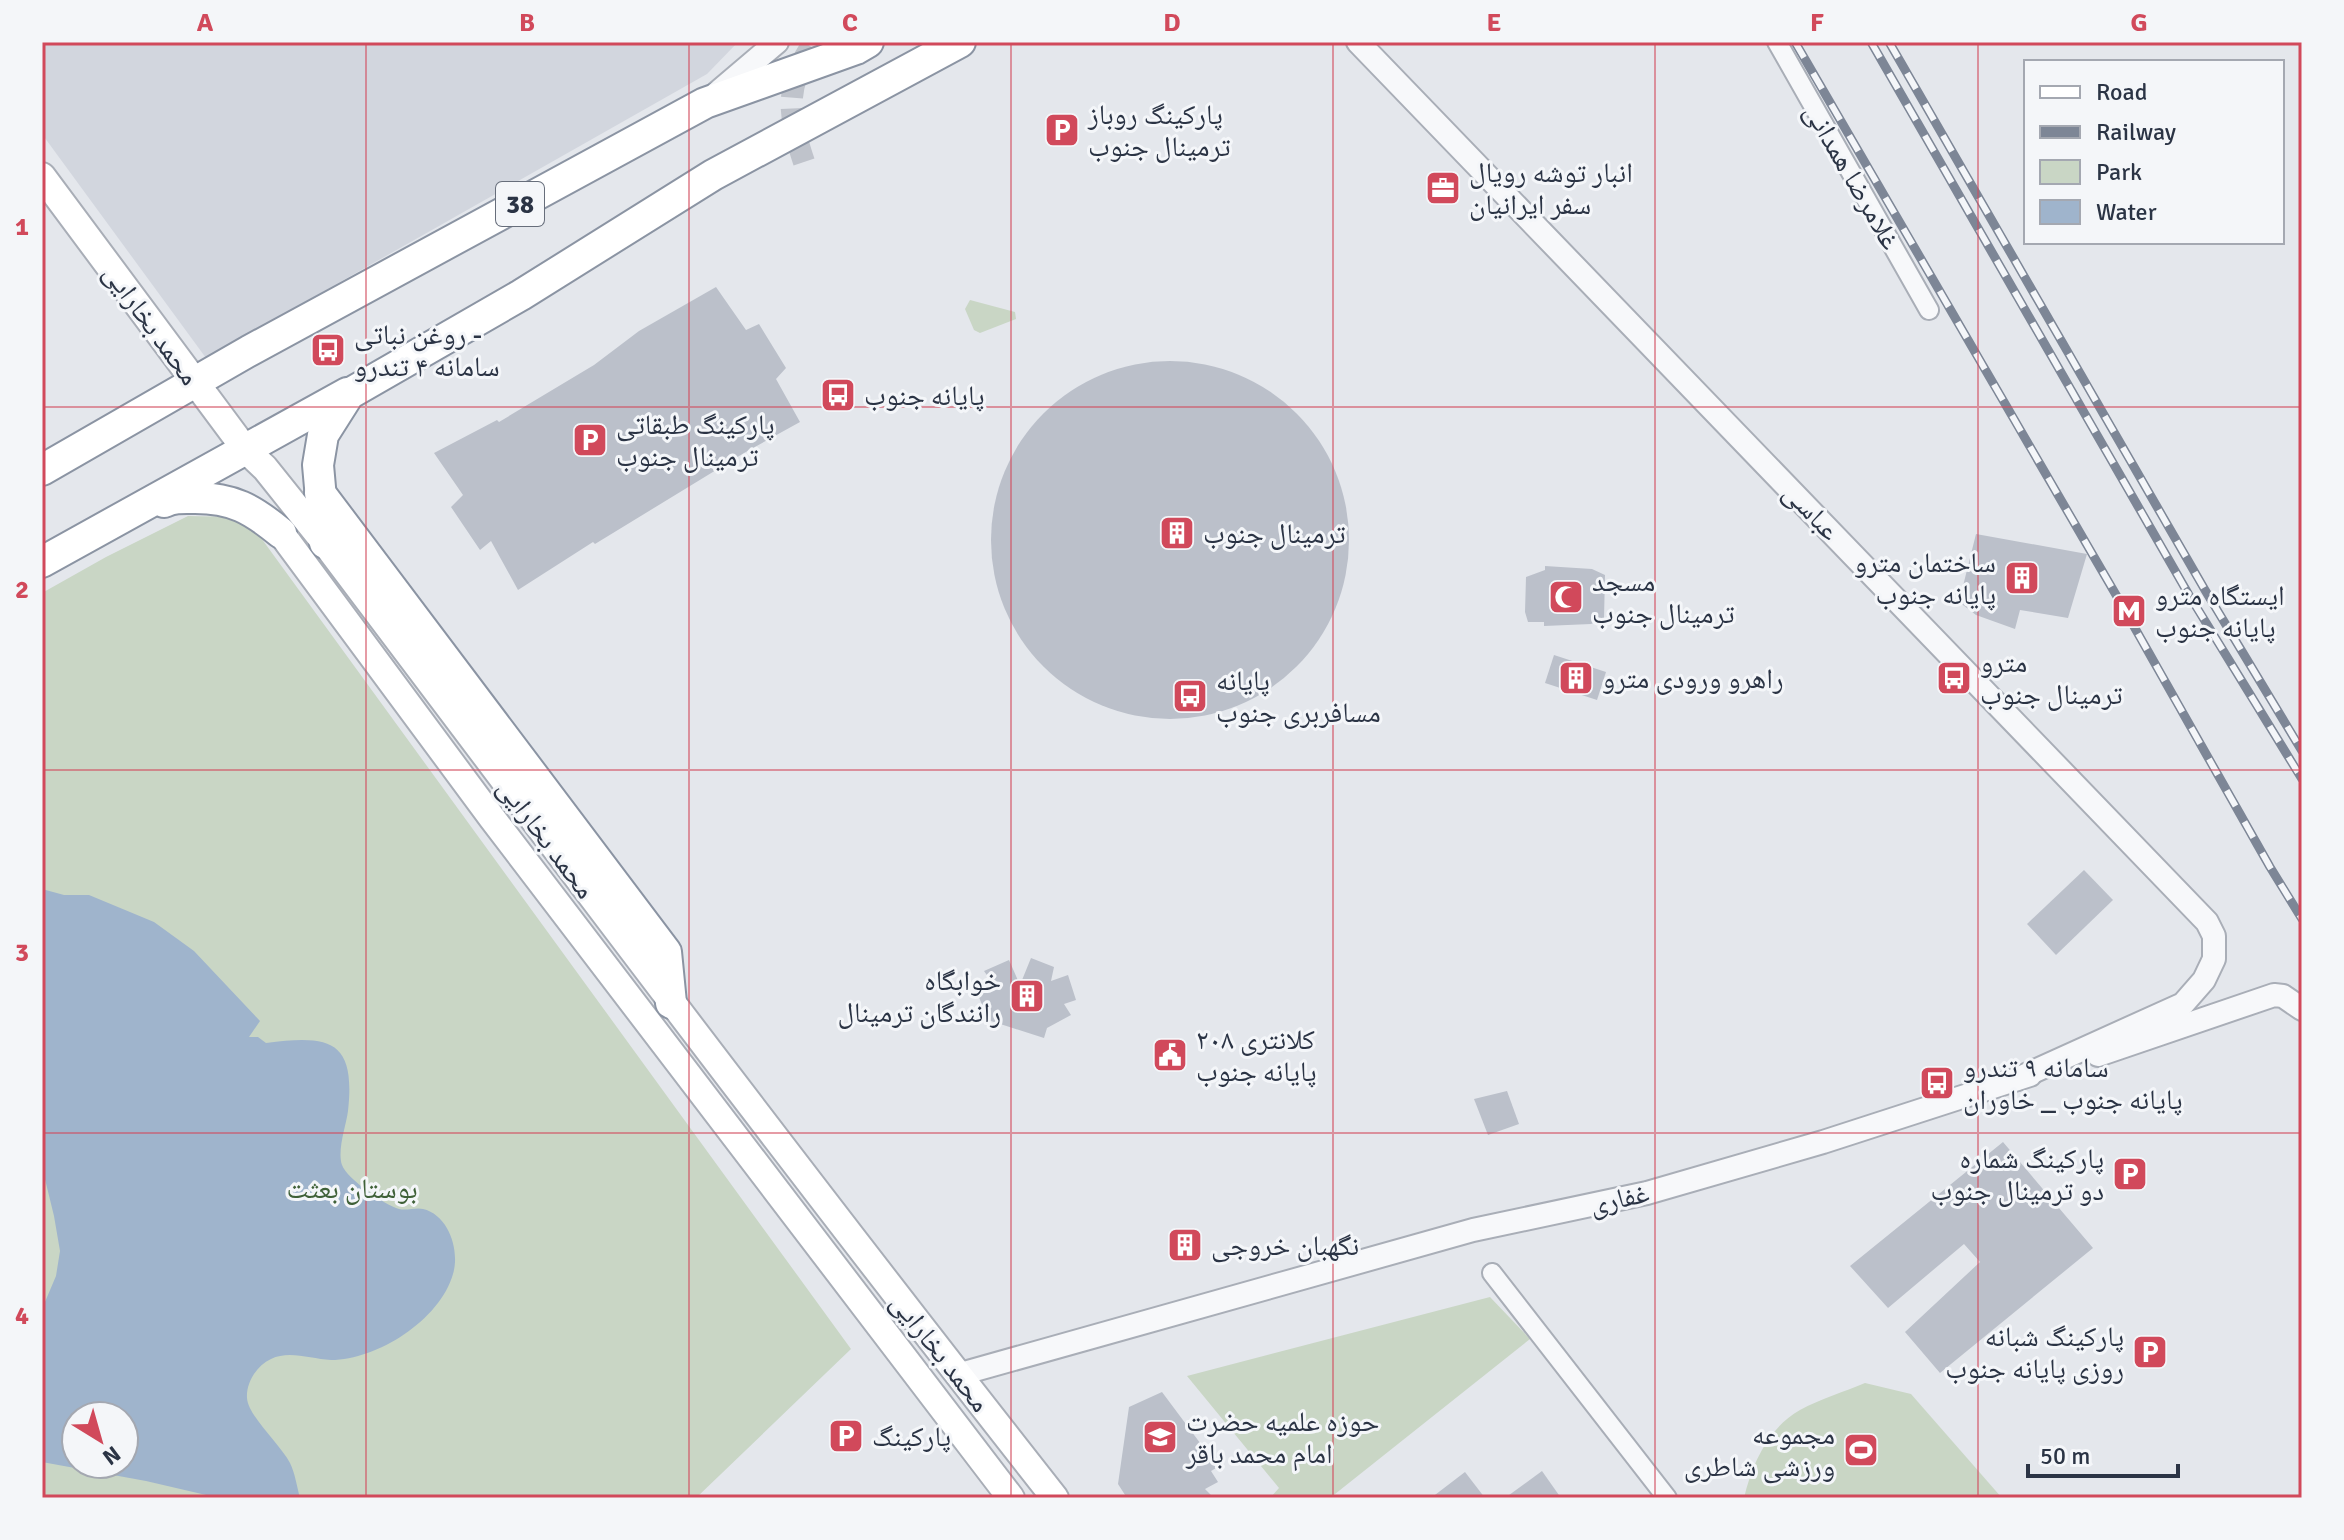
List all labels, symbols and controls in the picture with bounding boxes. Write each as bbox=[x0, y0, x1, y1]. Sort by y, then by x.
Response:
text: A bbox=[197, 7, 214, 39]
text: B bbox=[519, 7, 535, 39]
text: C bbox=[842, 7, 858, 39]
text: D bbox=[1163, 7, 1181, 39]
text: E bbox=[1487, 7, 1501, 39]
text: F bbox=[1810, 7, 1824, 39]
text: G bbox=[2130, 7, 2148, 39]
legend bbox=[2024, 60, 2284, 244]
text: Road bbox=[2096, 77, 2147, 107]
street label: غلامرضا همدانی bbox=[1797, 97, 1908, 256]
place label: پارکینگ روباز ترمینال جنوب bbox=[1087, 98, 1231, 164]
parking icon: پارکینگ روباز ترمینال جنوب bbox=[1043, 111, 1081, 149]
text: Railway bbox=[2096, 117, 2176, 147]
place label: انبار توشه رویال سفر ایرانیان bbox=[1469, 156, 1633, 222]
text: Park bbox=[2096, 157, 2142, 187]
office icon: انبار توشه رویال سفر ایرانیان bbox=[1424, 169, 1462, 207]
road number: 38 bbox=[496, 182, 544, 226]
text: Water bbox=[2096, 197, 2157, 227]
text: 1 bbox=[15, 211, 29, 243]
street label: محمد بخارایی bbox=[96, 257, 207, 392]
place label: روغن نباتی - سامانه ۴ تندرو bbox=[354, 318, 500, 384]
bus stop icon: روغن نباتی - سامانه ۴ تندرو bbox=[309, 331, 347, 369]
bus stop icon: پایانه جنوب bbox=[819, 376, 857, 414]
place label: پایانه جنوب bbox=[864, 379, 985, 413]
place label: پارکینگ طبقاتی ترمینال جنوب bbox=[616, 408, 775, 474]
parking icon: پارکینگ طبقاتی ترمینال جنوب bbox=[571, 421, 609, 459]
street label: عباسی bbox=[1776, 476, 1847, 548]
building icon: ترمینال جنوب bbox=[1158, 514, 1196, 552]
place label: ترمینال جنوب bbox=[1203, 517, 1346, 551]
place label: ساختمان مترو پایانه جنوب bbox=[1854, 546, 1996, 612]
building icon: ساختمان مترو پایانه جنوب bbox=[2003, 559, 2041, 597]
place label: مسجد ترمینال جنوب bbox=[1592, 565, 1735, 631]
text: 2 bbox=[15, 574, 29, 606]
mosque icon: مسجد ترمینال جنوب bbox=[1547, 578, 1585, 616]
place label: ایستگاه مترو پایانه جنوب bbox=[2155, 579, 2285, 645]
metro station icon: ایستگاه مترو پایانه جنوب bbox=[2110, 592, 2148, 630]
place label: مترو ترمینال جنوب bbox=[1980, 646, 2123, 712]
building icon: راهرو ورودی مترو bbox=[1557, 659, 1595, 697]
bus stop icon: مترو ترمینال جنوب bbox=[1935, 659, 1973, 697]
place label: راهرو ورودی مترو bbox=[1602, 662, 1784, 696]
place label: پایانه مسافربری جنوب bbox=[1216, 664, 1381, 730]
bus stop icon: پایانه مسافربری جنوب bbox=[1171, 677, 1209, 715]
street label: محمد بخارایی bbox=[490, 772, 603, 906]
text: 3 bbox=[15, 937, 29, 969]
place label: خوابگاه رانندگان ترمینال bbox=[837, 964, 1001, 1030]
building icon: خوابگاه رانندگان ترمینال bbox=[1008, 977, 1046, 1015]
place label: کلانتری ۲۰۸ پایانه جنوب bbox=[1196, 1023, 1317, 1089]
public building icon: کلانتری ۲۰۸ پایانه جنوب bbox=[1151, 1036, 1189, 1074]
place label: سامانه ۹ تندرو پایانه جنوب _ خاوران bbox=[1963, 1051, 2183, 1117]
bus stop icon: سامانه ۹ تندرو پایانه جنوب _ خاوران bbox=[1918, 1064, 1956, 1102]
place label: پارکینگ شماره دو ترمینال جنوب bbox=[1931, 1142, 2104, 1208]
parking icon: پارکینگ شماره دو ترمینال جنوب bbox=[2111, 1155, 2149, 1193]
park label: بوستان بعثت bbox=[286, 1172, 418, 1206]
street label: غفاری bbox=[1586, 1176, 1652, 1222]
building icon: نگهبان خروجی bbox=[1166, 1226, 1204, 1264]
place label: نگهبان خروجی bbox=[1211, 1229, 1359, 1263]
street label: محمد بخارایی bbox=[883, 1286, 997, 1419]
text: 4 bbox=[15, 1300, 29, 1332]
place label: پارکینگ شبانه روزی پایانه جنوب bbox=[1945, 1320, 2124, 1386]
parking icon: پارکینگ شبانه روزی پایانه جنوب bbox=[2131, 1333, 2169, 1371]
north arrow bbox=[60, 1400, 140, 1480]
place label: حوزه علمیه حضرت امام محمد باقر bbox=[1185, 1405, 1379, 1472]
parking icon: پارکینگ bbox=[827, 1417, 865, 1455]
school or university icon: حوزه علمیه حضرت امام محمد باقر bbox=[1141, 1418, 1179, 1456]
place label: مجموعه ورزشی شاطری bbox=[1684, 1418, 1835, 1484]
place label: پارکینگ bbox=[872, 1420, 951, 1454]
scale bar bbox=[2028, 1428, 2178, 1478]
sports icon: مجموعه ورزشی شاطری bbox=[1842, 1431, 1880, 1469]
text: N bbox=[97, 1440, 126, 1471]
text: 50 m bbox=[2040, 1441, 2090, 1471]

